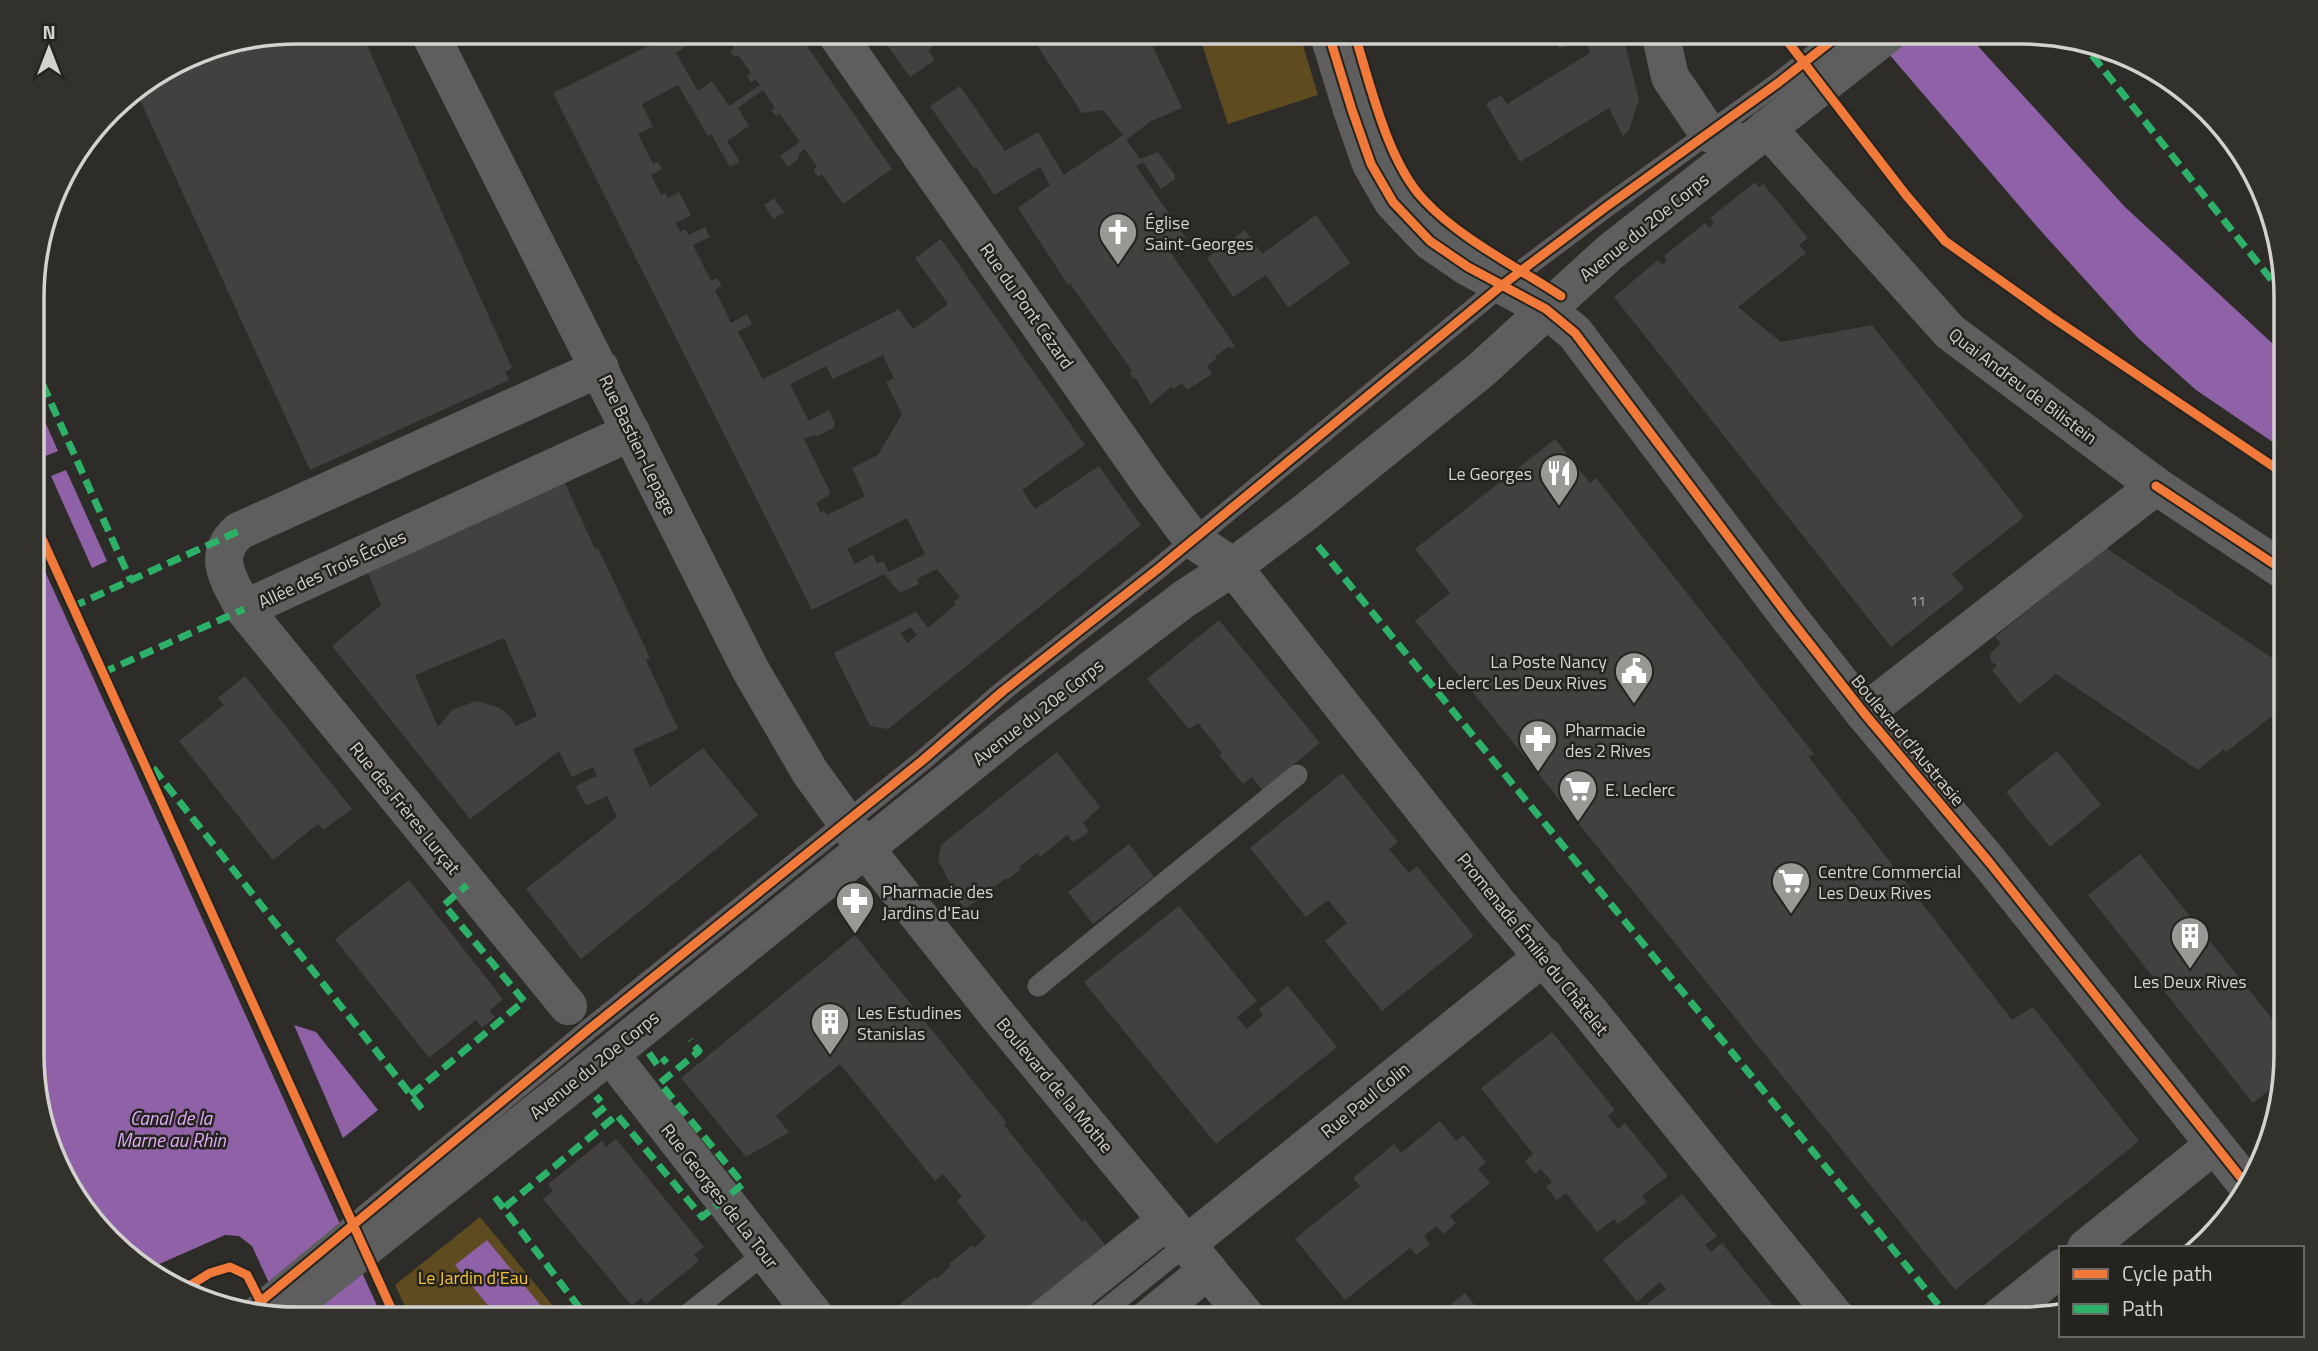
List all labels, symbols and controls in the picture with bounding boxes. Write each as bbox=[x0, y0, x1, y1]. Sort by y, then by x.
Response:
north arrow bbox=[14, 14, 84, 84]
text: N bbox=[42, 17, 56, 46]
street label: Avenue du 20e Corps bbox=[1573, 166, 1715, 288]
place label: Église Saint-Georges bbox=[1145, 209, 1254, 257]
church icon: Église Saint-Georges bbox=[1097, 211, 1139, 266]
street label: Rue du Pont Cézard bbox=[973, 238, 1081, 374]
street label: Quai Andreu de Bilistein bbox=[1943, 321, 2103, 451]
street label: Rue Bastien-Lepage bbox=[592, 370, 684, 520]
restaurant icon: Le Georges bbox=[1538, 452, 1580, 507]
place label: Le Georges bbox=[1448, 460, 1532, 487]
street label: Allée des Trois Écoles bbox=[254, 523, 410, 615]
house number: 11 bbox=[1910, 590, 1926, 611]
place label: La Poste Nancy Leclerc Les Deux Rives bbox=[1437, 648, 1607, 696]
public building icon: La Poste Nancy Leclerc Les Deux Rives bbox=[1613, 650, 1655, 705]
street label: Avenue du 20e Corps bbox=[967, 652, 1109, 772]
street label: Boulevard d'Austrasie bbox=[1845, 668, 1971, 812]
place label: Pharmacie des 2 Rives bbox=[1565, 716, 1651, 764]
pharmacy icon: Pharmacie des 2 Rives bbox=[1517, 718, 1559, 773]
street label: Rue des Frères Lurçat bbox=[343, 736, 467, 881]
supermarket icon: E. Leclerc bbox=[1557, 768, 1599, 823]
place label: E. Leclerc bbox=[1605, 776, 1676, 803]
street label: Promenade Émilie du Châtelet bbox=[1451, 847, 1616, 1042]
place label: Centre Commercial Les Deux Rives bbox=[1818, 858, 1961, 906]
supermarket icon: Centre Commercial Les Deux Rives bbox=[1770, 860, 1812, 915]
place label: Pharmacie des Jardins d'Eau bbox=[882, 878, 993, 926]
pharmacy icon: Pharmacie des Jardins d'Eau bbox=[834, 880, 876, 935]
building icon: Les Deux Rives bbox=[2169, 915, 2211, 970]
place label: Les Deux Rives bbox=[2133, 968, 2247, 995]
place label: Les Estudines Stanislas bbox=[857, 999, 962, 1047]
building icon: Les Estudines Stanislas bbox=[809, 1001, 851, 1056]
street label: Avenue du 20e Corps bbox=[523, 1004, 665, 1126]
street label: Boulevard de la Mothe bbox=[990, 1011, 1120, 1159]
street label: Rue Paul Colin bbox=[1315, 1056, 1415, 1144]
water label: Canal de la Marne au Rhin bbox=[116, 1103, 226, 1154]
street label: Rue Georges de La Tour bbox=[655, 1118, 785, 1274]
legend bbox=[2059, 1246, 2304, 1337]
text: Cycle path bbox=[2122, 1257, 2213, 1289]
park label: Le Jardin d'Eau bbox=[418, 1264, 528, 1291]
text: Path bbox=[2122, 1292, 2164, 1324]

